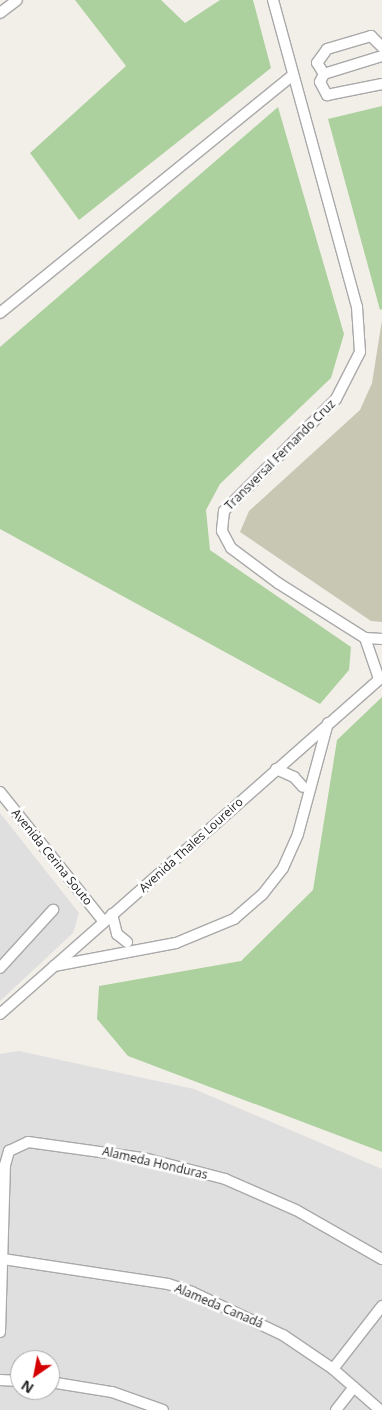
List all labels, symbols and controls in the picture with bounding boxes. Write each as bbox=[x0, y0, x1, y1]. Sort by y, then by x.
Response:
street label: Transversal Fernando Cruz bbox=[222, 397, 338, 513]
street label: Avenida Thales Loureiro bbox=[136, 795, 246, 895]
street label: Avenida Cerina Souto bbox=[9, 806, 95, 908]
street label: Alameda Honduras bbox=[101, 1144, 209, 1182]
street label: Alameda Canadá bbox=[173, 1281, 265, 1331]
north arrow bbox=[10, 1350, 60, 1400]
text: N bbox=[17, 1376, 37, 1398]

